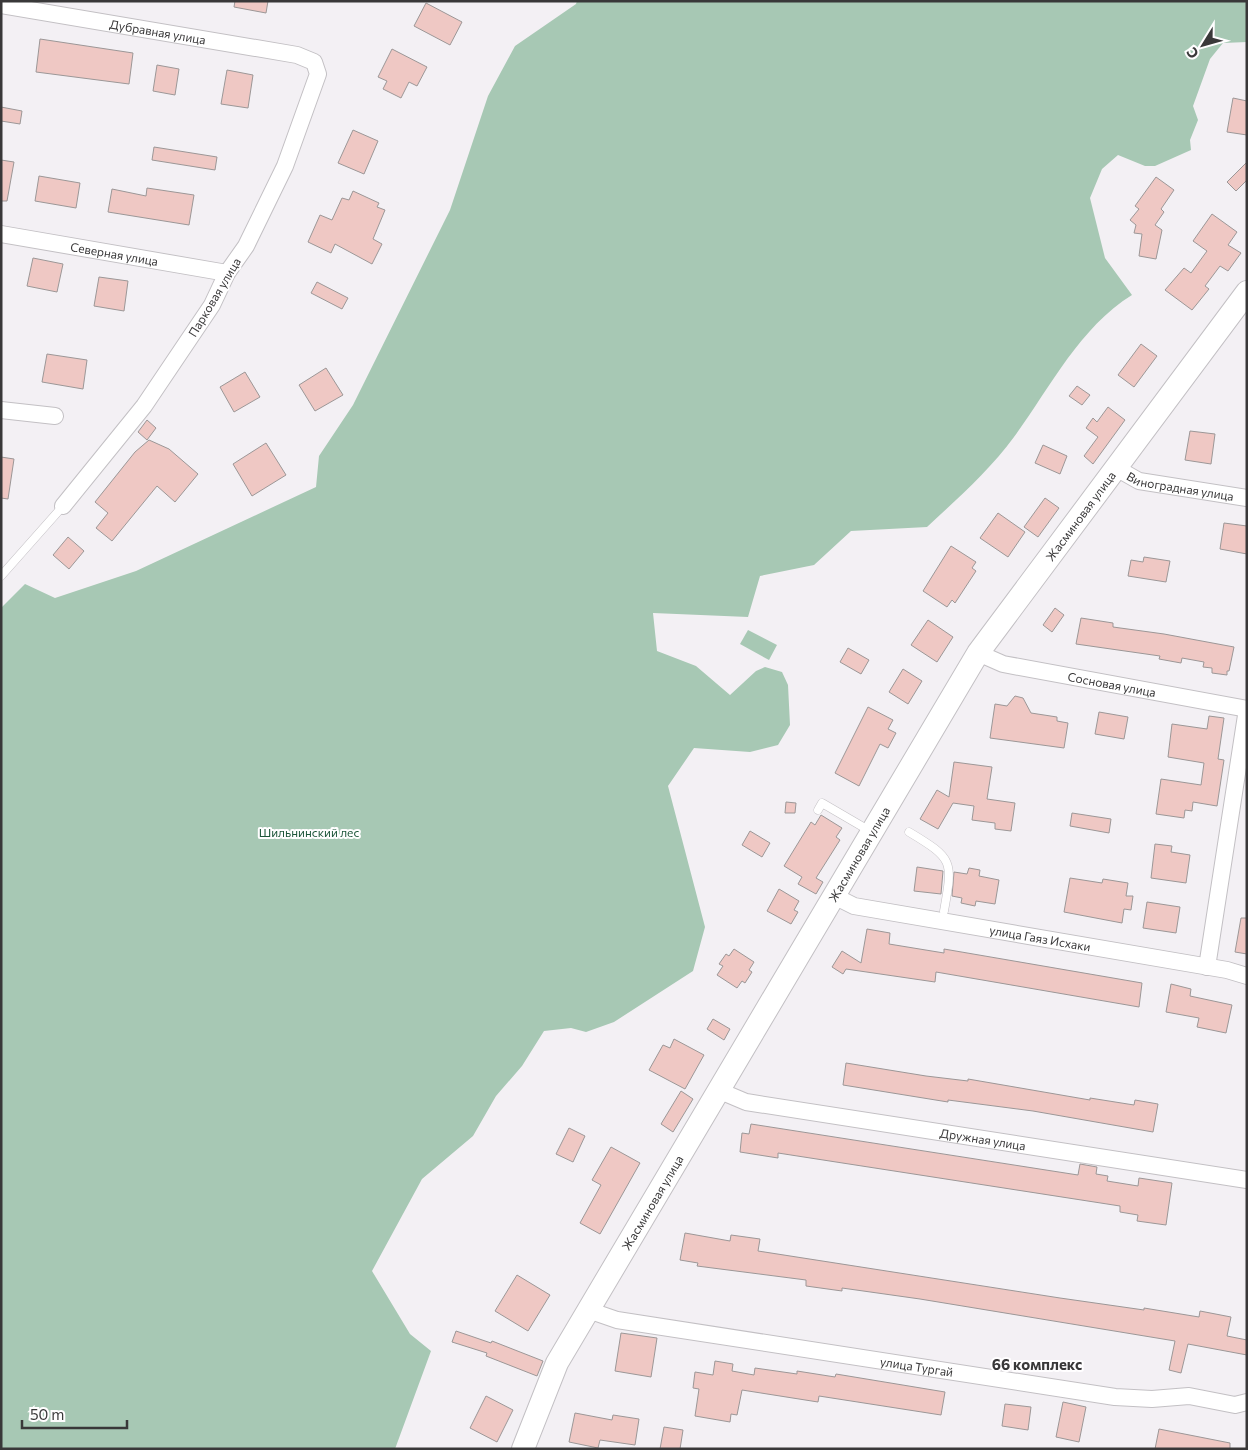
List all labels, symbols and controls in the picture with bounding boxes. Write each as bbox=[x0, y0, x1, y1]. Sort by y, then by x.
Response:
street label: Дубравная улица bbox=[109, 16, 207, 46]
north arrow bbox=[1178, 20, 1228, 70]
text: С bbox=[1183, 44, 1202, 62]
street label: Северная улица bbox=[69, 239, 159, 268]
street label: Парковая улица bbox=[185, 255, 243, 339]
street label: Жасминовая улица bbox=[1042, 468, 1118, 563]
street label: Виноградная улица bbox=[1124, 469, 1235, 503]
street label: Сосновая улица bbox=[1067, 669, 1157, 699]
street label: Жасминовая улица bbox=[825, 804, 892, 904]
park label: Шильнинский лес bbox=[259, 825, 359, 839]
street label: улица Гаяз Исхаки bbox=[988, 922, 1092, 954]
street label: Дружная улица bbox=[939, 1125, 1027, 1152]
street label: Жасминовая улица bbox=[619, 1152, 686, 1253]
street label: улица Тургай bbox=[879, 1354, 954, 1379]
district label: 66 комплекс bbox=[992, 1355, 1082, 1373]
scale bar bbox=[22, 1398, 128, 1430]
text: 50 m bbox=[30, 1405, 64, 1423]

